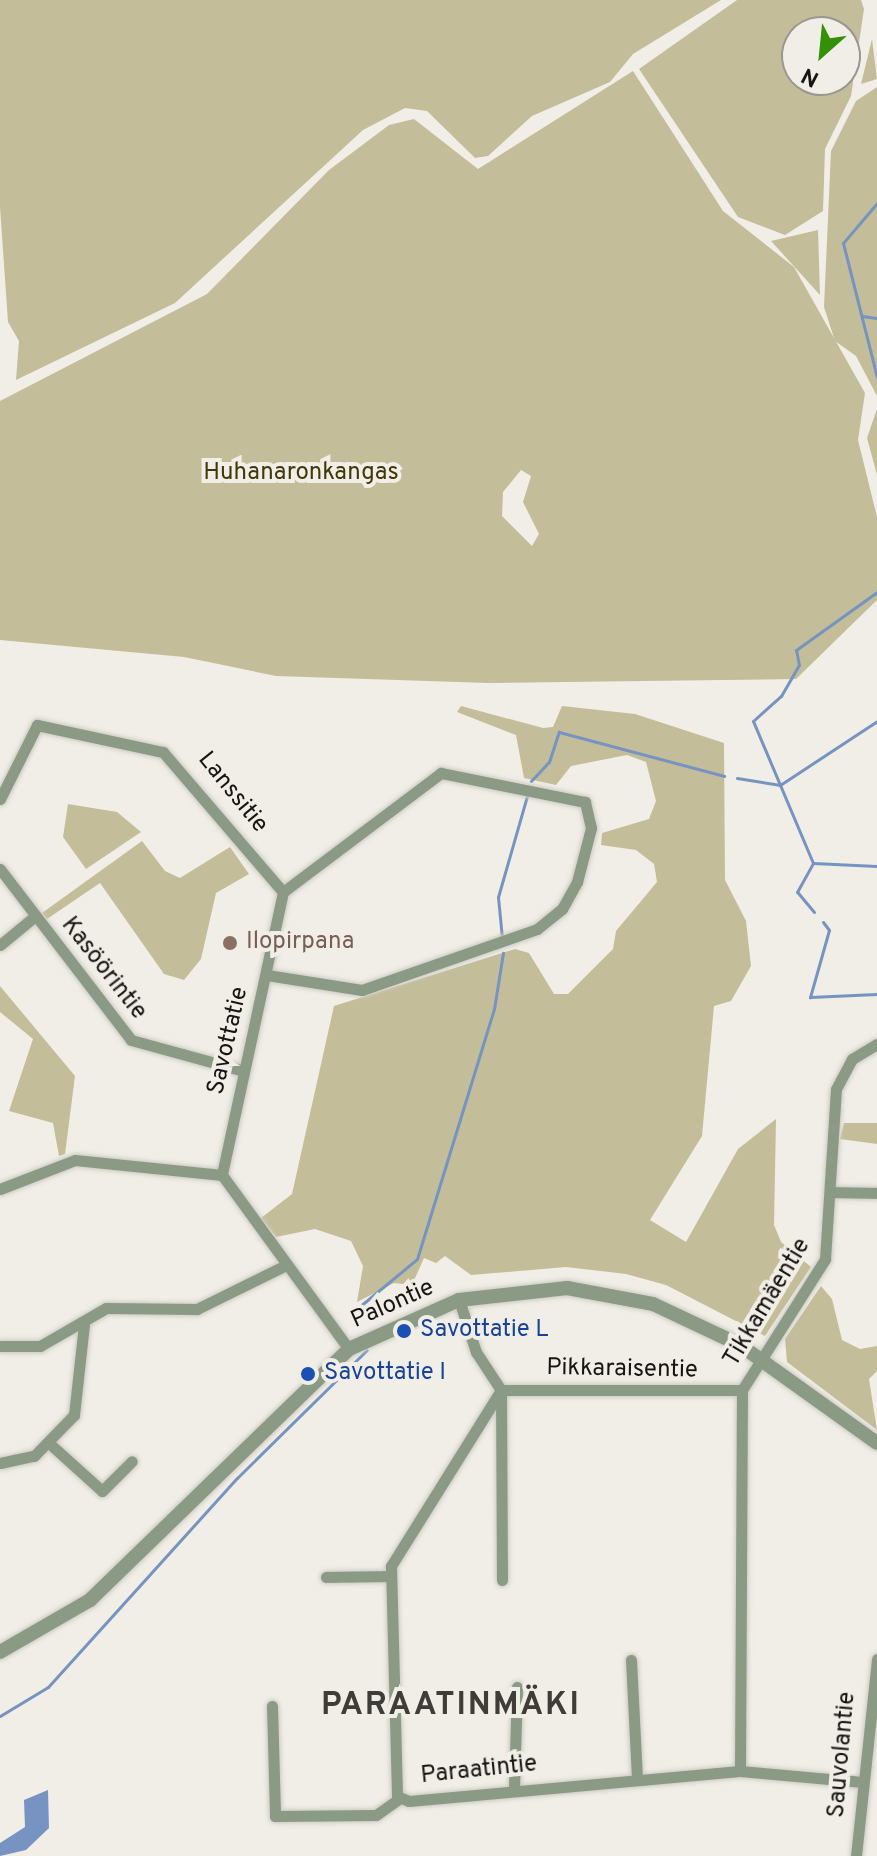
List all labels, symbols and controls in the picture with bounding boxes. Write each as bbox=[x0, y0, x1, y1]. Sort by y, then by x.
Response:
north arrow bbox=[781, 16, 861, 96]
text: N bbox=[798, 60, 824, 92]
park label: Huhanaronkangas bbox=[203, 460, 399, 488]
street label: Lanssitie bbox=[191, 747, 273, 839]
street label: Kasöörintie bbox=[54, 912, 152, 1026]
place label: Ilopirpana bbox=[246, 929, 354, 957]
marker: Ilopirpana bbox=[221, 934, 239, 952]
street label: Savottatie bbox=[203, 984, 255, 1098]
street label: Tikkamäentie bbox=[718, 1234, 818, 1372]
street label: Palontie bbox=[347, 1274, 439, 1336]
place label: Savottatie L bbox=[420, 1317, 549, 1345]
marker: Savottatie L bbox=[395, 1322, 413, 1340]
street label: Pikkaraisentie bbox=[546, 1354, 698, 1386]
place label: Savottatie I bbox=[324, 1360, 446, 1388]
marker: Savottatie I bbox=[299, 1365, 317, 1383]
district label: PARAATINMÄKI bbox=[321, 1687, 581, 1725]
street label: Sauvolantie bbox=[823, 1691, 863, 1819]
street label: Paraatintie bbox=[419, 1751, 539, 1791]

